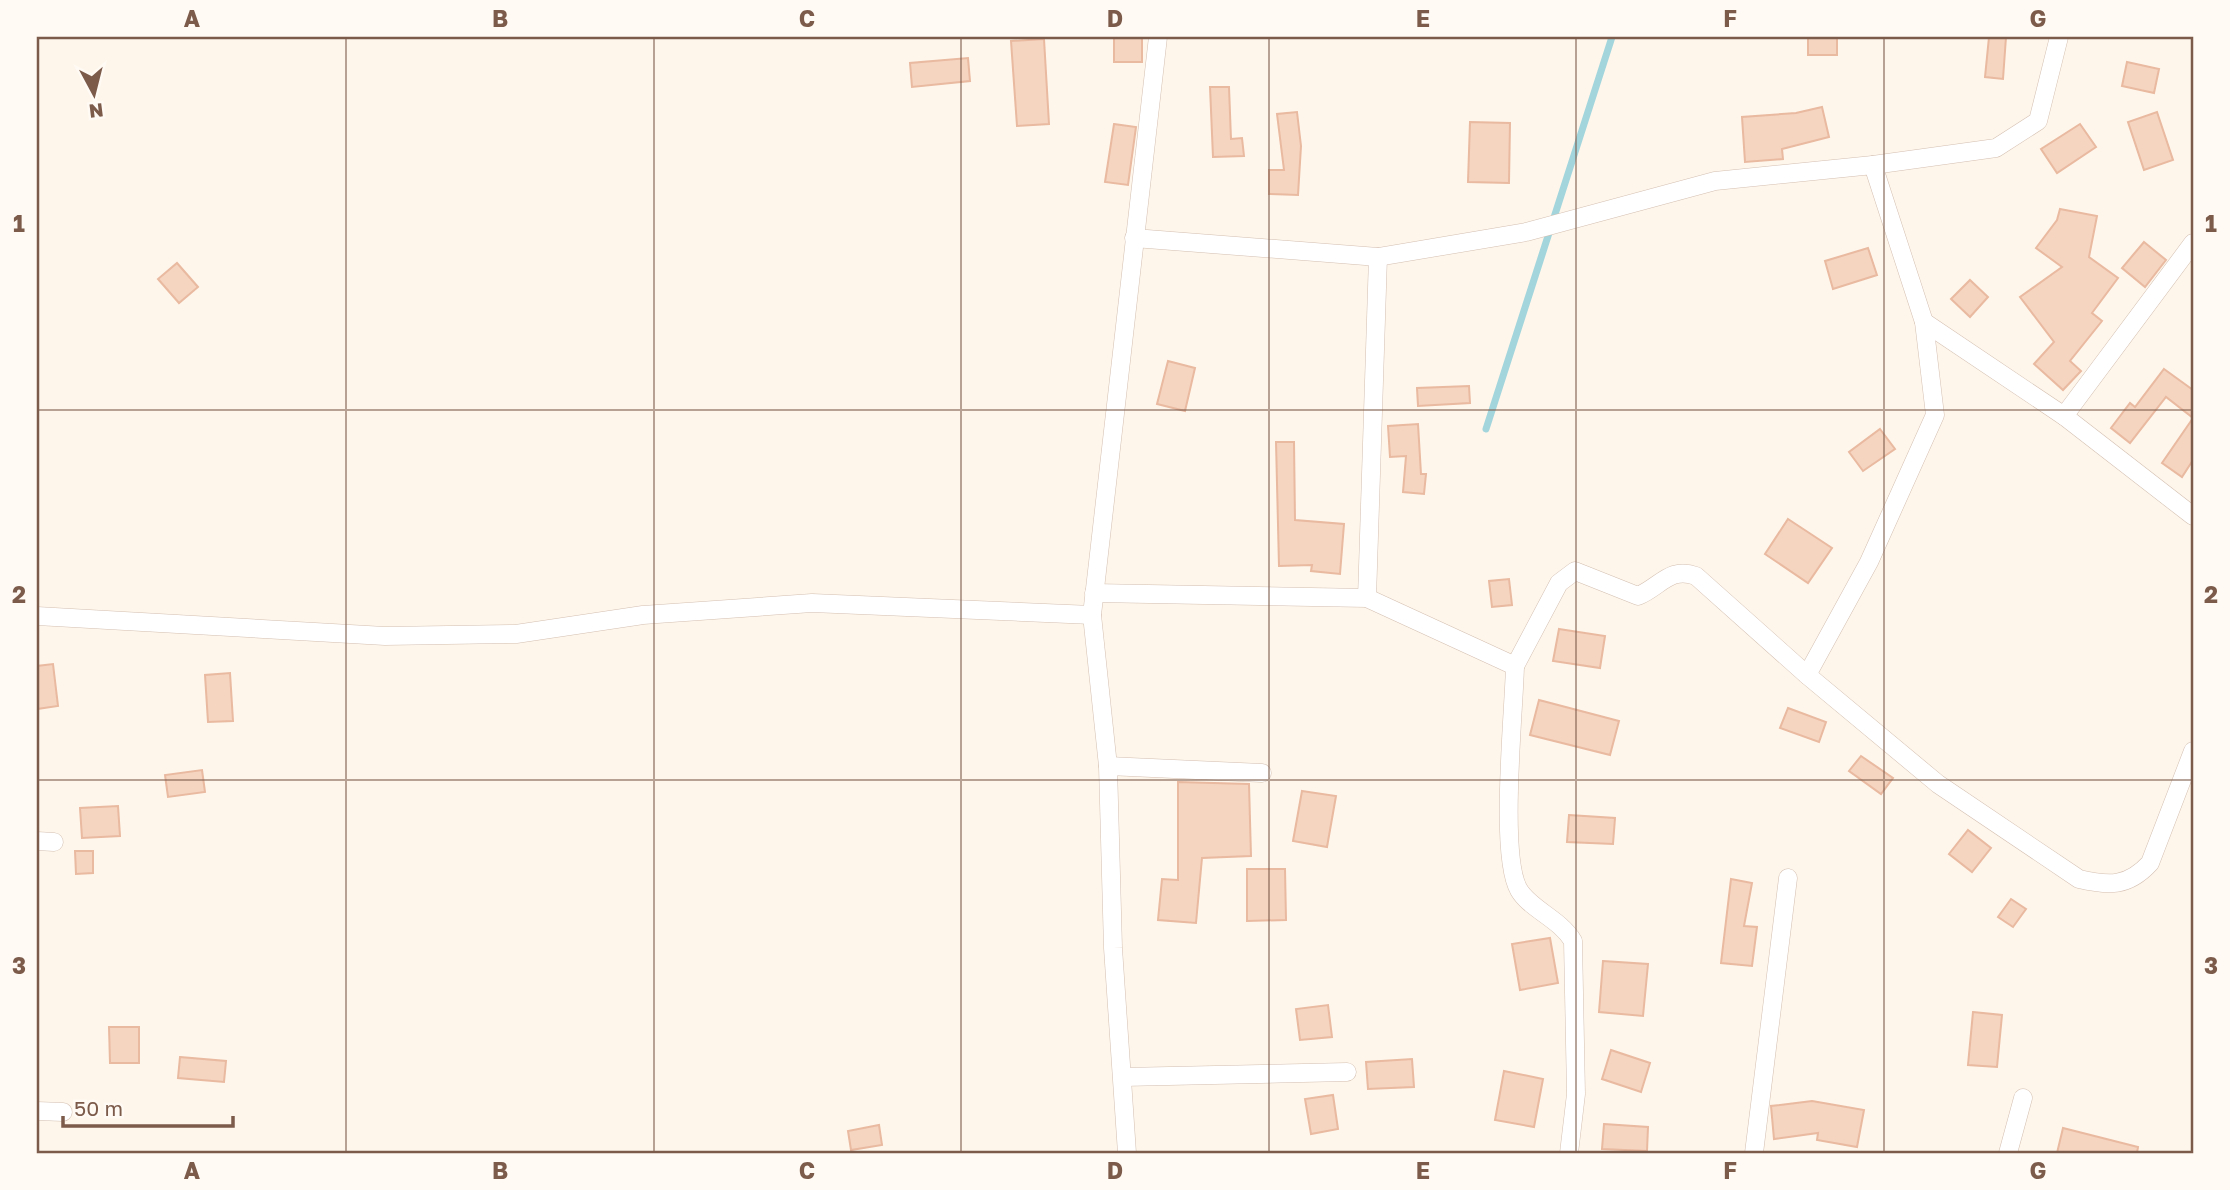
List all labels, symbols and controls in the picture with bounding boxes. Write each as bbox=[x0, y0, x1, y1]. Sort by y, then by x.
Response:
text: A bbox=[184, 4, 201, 32]
text: B bbox=[492, 4, 508, 32]
text: C bbox=[799, 4, 815, 32]
text: D bbox=[1107, 4, 1123, 32]
text: E bbox=[1416, 4, 1430, 32]
text: F bbox=[1723, 4, 1737, 32]
text: G bbox=[2030, 4, 2046, 32]
north arrow bbox=[60, 60, 130, 130]
text: N bbox=[88, 99, 105, 124]
text: 1 bbox=[13, 209, 25, 237]
text: 1 bbox=[2205, 209, 2217, 237]
text: 2 bbox=[12, 580, 26, 608]
text: 2 bbox=[2204, 580, 2218, 608]
text: 3 bbox=[12, 951, 26, 979]
text: 3 bbox=[2204, 951, 2218, 979]
scale bar bbox=[63, 1085, 233, 1129]
text: 50 m bbox=[74, 1095, 123, 1121]
text: A bbox=[184, 1156, 201, 1184]
text: B bbox=[492, 1156, 508, 1184]
text: C bbox=[799, 1156, 815, 1184]
text: D bbox=[1107, 1156, 1123, 1184]
text: E bbox=[1416, 1156, 1430, 1184]
text: F bbox=[1723, 1156, 1737, 1184]
text: G bbox=[2030, 1156, 2046, 1184]

